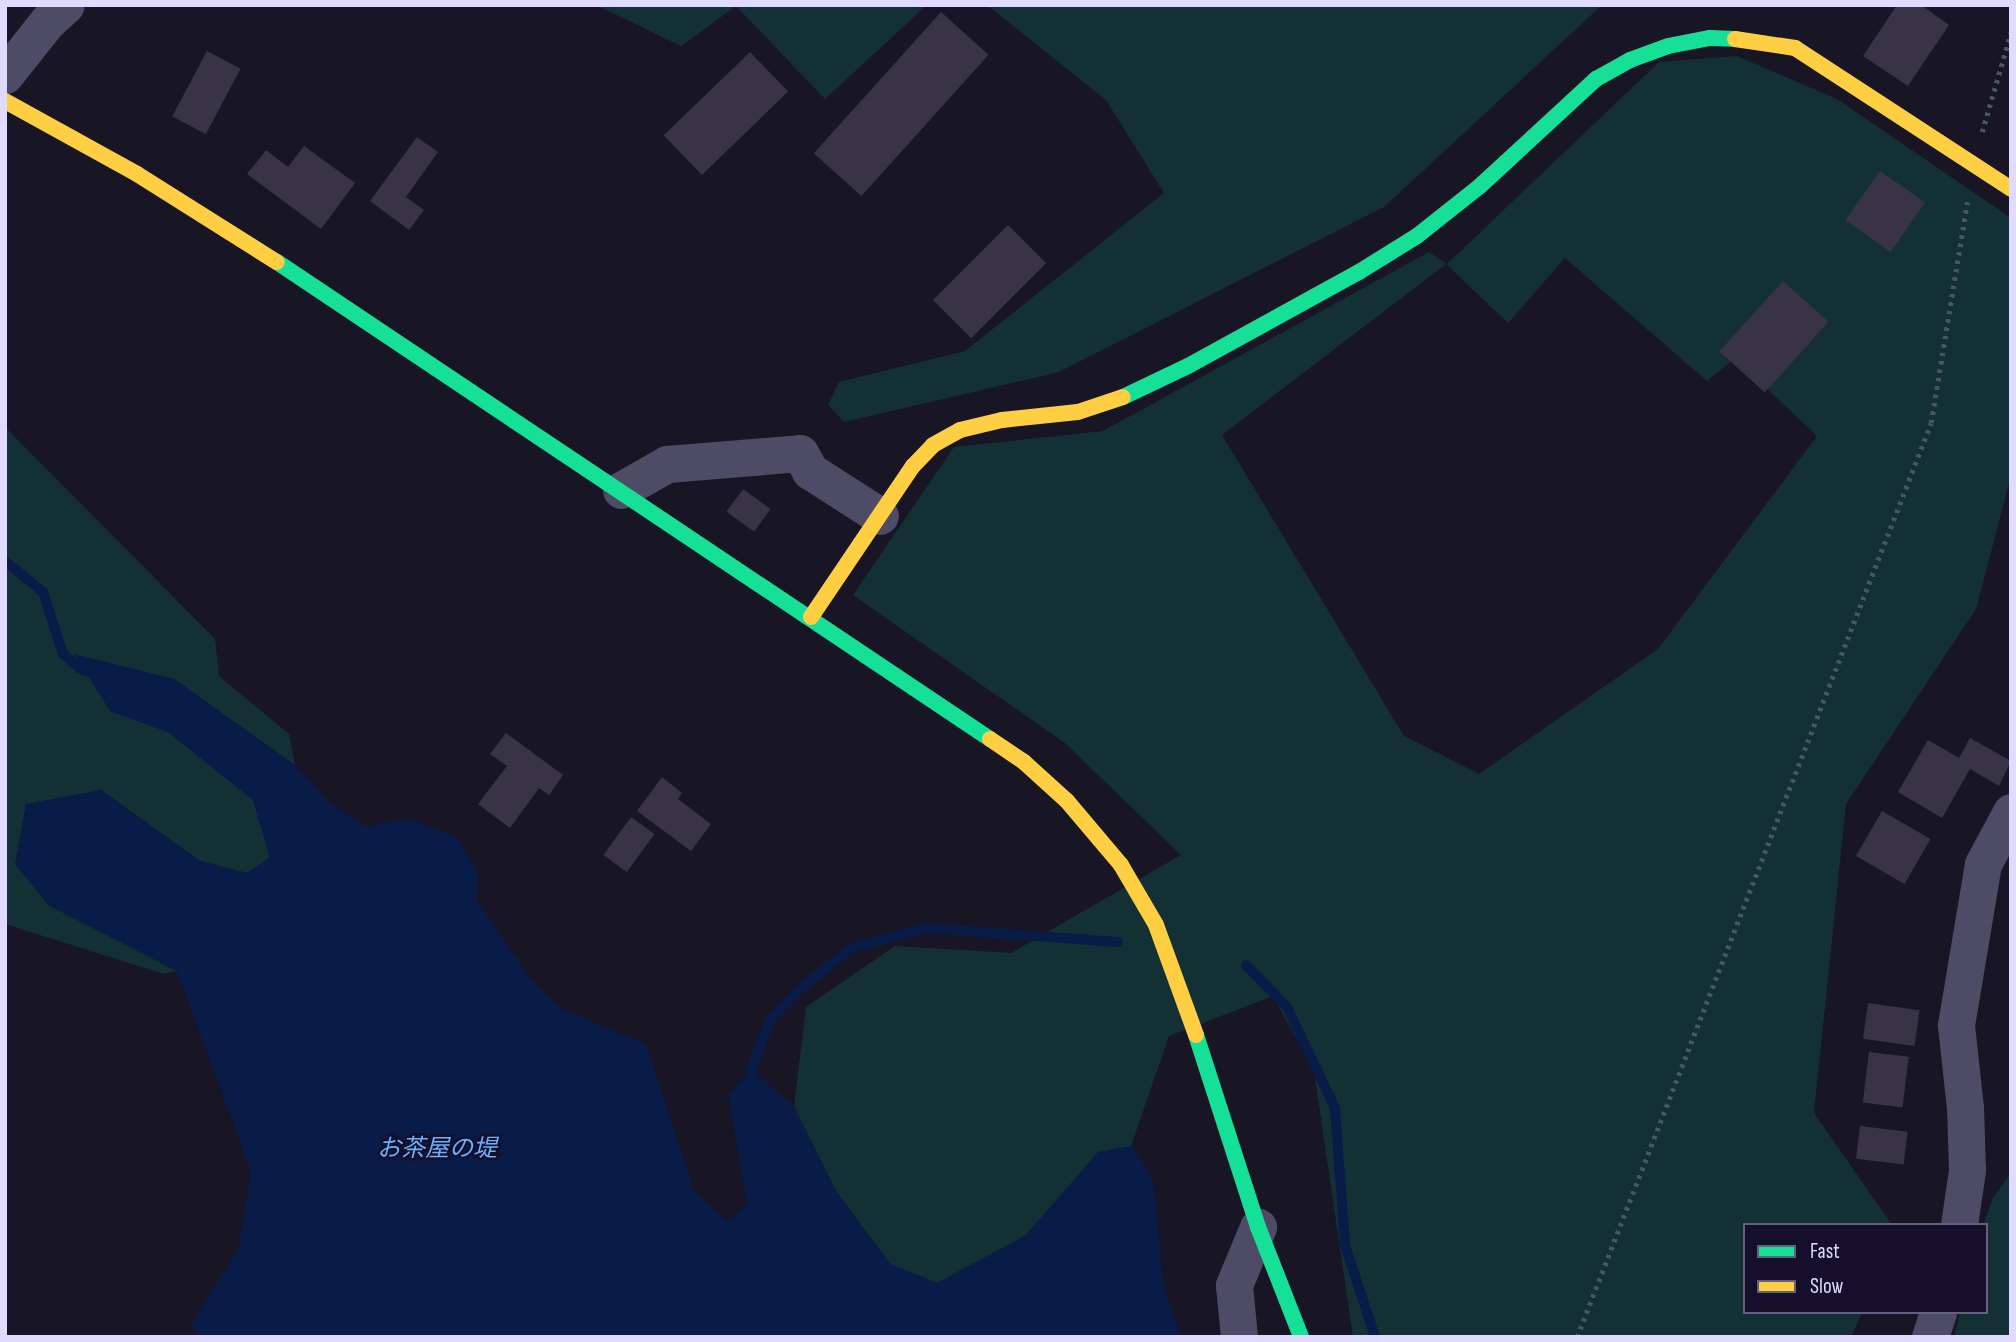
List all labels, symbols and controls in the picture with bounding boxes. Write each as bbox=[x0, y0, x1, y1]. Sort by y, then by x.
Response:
water label: お茶屋の堤 bbox=[377, 1135, 497, 1163]
legend bbox=[1743, 1223, 1988, 1314]
text: Fast bbox=[1810, 1239, 1840, 1264]
text: Slow bbox=[1810, 1274, 1843, 1299]

